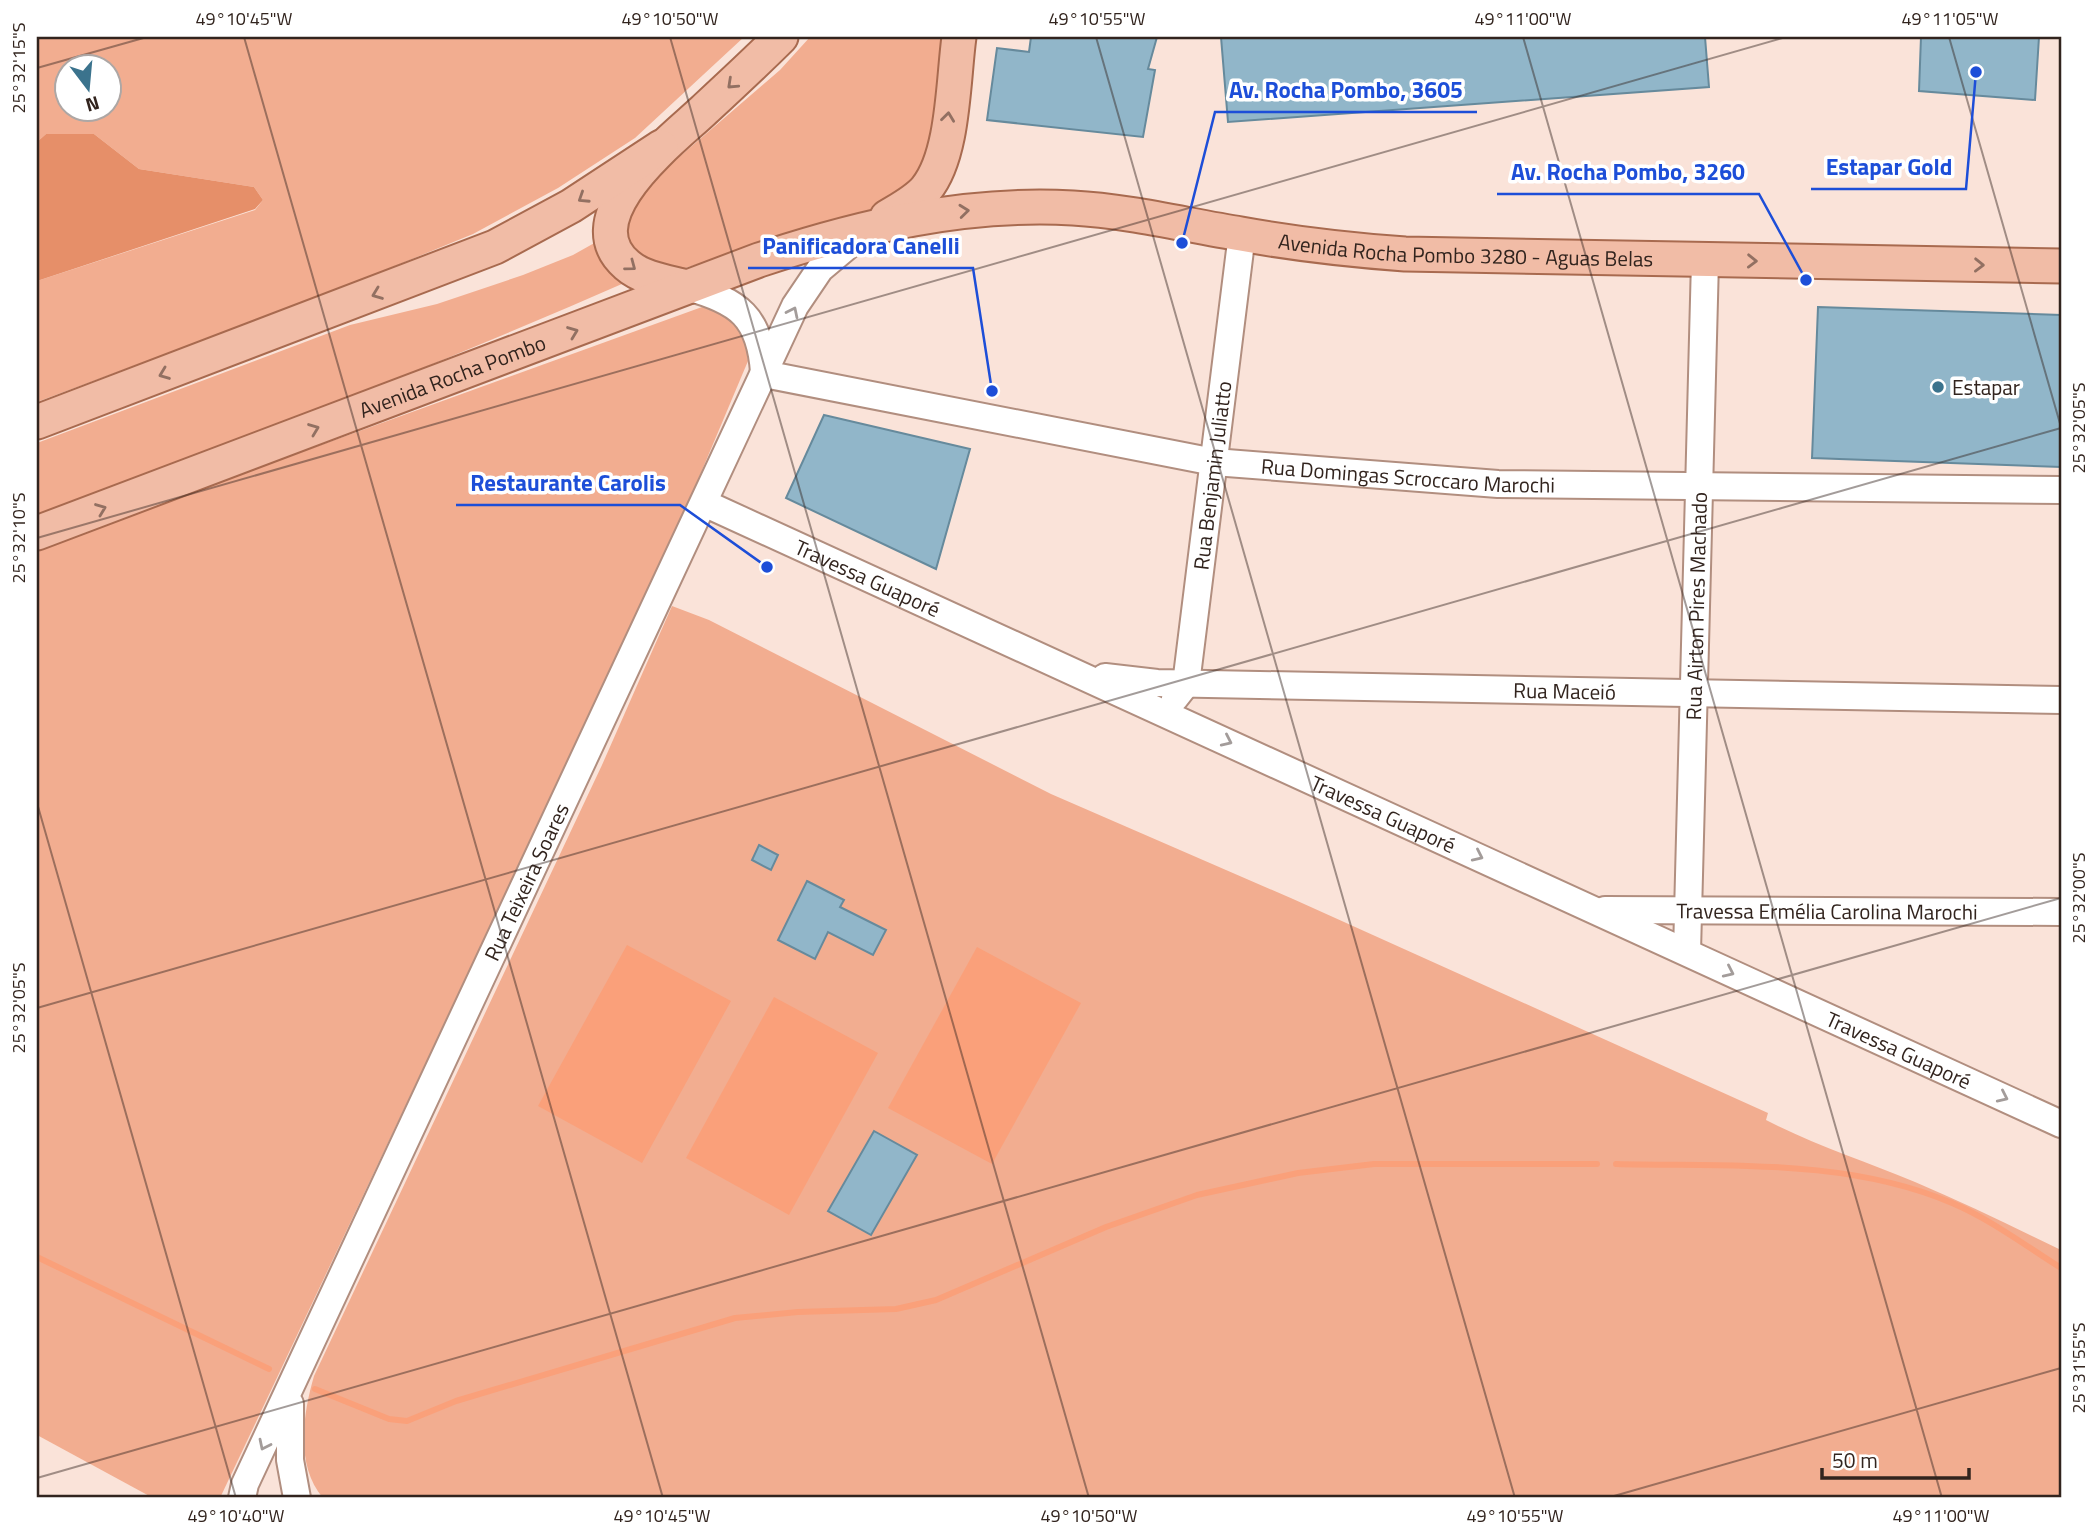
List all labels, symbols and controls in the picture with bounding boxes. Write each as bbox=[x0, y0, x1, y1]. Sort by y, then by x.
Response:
text: 49°10'45"W bbox=[196, 5, 293, 32]
text: 49°10'50"W bbox=[622, 5, 719, 32]
text: 49°10'55"W bbox=[1049, 5, 1146, 32]
text: 49°11'00"W bbox=[1475, 5, 1572, 32]
text: 49°11'05"W bbox=[1902, 5, 1999, 32]
text: 25°32'15"S bbox=[5, 23, 32, 113]
north arrow bbox=[52, 52, 122, 122]
callout: Av. Rocha Pombo, 3605 bbox=[1215, 68, 1477, 112]
text: Av. Rocha Pombo, 3605 bbox=[1229, 72, 1463, 107]
one-way arrow bbox=[727, 76, 740, 88]
text: N bbox=[82, 89, 103, 121]
one-way arrow bbox=[941, 111, 956, 123]
callout: Estapar Gold bbox=[1811, 145, 1966, 189]
text: Estapar Gold bbox=[1826, 149, 1952, 184]
callout: Av. Rocha Pombo, 3260 bbox=[1497, 150, 1759, 194]
text: Av. Rocha Pombo, 3260 bbox=[1511, 154, 1745, 189]
one-way arrow bbox=[578, 189, 591, 202]
one-way arrow bbox=[958, 203, 970, 218]
callout: Panificadora Canelli bbox=[748, 224, 973, 268]
street label: Avenida Rocha Pombo 3280 - Aguas Belas bbox=[1276, 224, 1654, 275]
text: Panificadora Canelli bbox=[762, 228, 960, 263]
one-way arrow bbox=[1746, 254, 1757, 269]
one-way arrow bbox=[1974, 257, 1985, 273]
one-way arrow bbox=[624, 258, 636, 270]
one-way arrow bbox=[372, 286, 384, 300]
one-way arrow bbox=[784, 307, 798, 319]
street label: Avenida Rocha Pombo bbox=[354, 326, 550, 426]
one-way arrow bbox=[566, 326, 578, 340]
one-way arrow bbox=[159, 366, 171, 380]
place label: Estapar bbox=[1952, 371, 2020, 403]
street label: Rua Benjamin Juliatto bbox=[1184, 379, 1240, 572]
marker: Estapar bbox=[1930, 379, 1946, 395]
text: 25°32'05"S bbox=[2065, 383, 2092, 473]
one-way arrow bbox=[307, 423, 319, 437]
street label: Rua Domingas Scroccaro Marochi bbox=[1260, 450, 1555, 501]
callout: Restaurante Carolis bbox=[456, 461, 680, 505]
text: Restaurante Carolis bbox=[470, 465, 666, 500]
street label: Rua Airton Pires Machado bbox=[1677, 492, 1715, 721]
text: 25°32'10"S bbox=[5, 493, 32, 583]
one-way arrow bbox=[94, 503, 106, 517]
street label: Travessa Guaporé bbox=[790, 531, 946, 625]
street label: Rua Maceió bbox=[1513, 674, 1616, 708]
one-way arrow bbox=[1219, 733, 1232, 747]
street label: Travessa Guaporé bbox=[1305, 767, 1461, 861]
street label: Rua Teixeira Soares bbox=[476, 798, 577, 966]
one-way arrow bbox=[1471, 848, 1483, 862]
text: 25°32'00"S bbox=[2065, 853, 2092, 943]
street label: Travessa Ermélia Carolina Marochi bbox=[1676, 894, 1978, 928]
text: 25°32'05"S bbox=[5, 963, 32, 1053]
one-way arrow bbox=[1722, 964, 1734, 978]
street label: Travessa Guaporé bbox=[1821, 1003, 1977, 1097]
one-way arrow bbox=[1995, 1089, 2008, 1103]
text: 25°31'55"S bbox=[2065, 1323, 2092, 1413]
one-way arrow bbox=[259, 1437, 273, 1450]
scale bar bbox=[1822, 1437, 1968, 1481]
text: 50 m bbox=[1832, 1444, 1878, 1476]
text: 49°10'40"W bbox=[188, 1502, 285, 1529]
text: 49°10'45"W bbox=[614, 1502, 711, 1529]
text: 49°10'50"W bbox=[1041, 1502, 1138, 1529]
text: 49°10'55"W bbox=[1467, 1502, 1564, 1529]
text: 49°11'00"W bbox=[1893, 1502, 1990, 1529]

